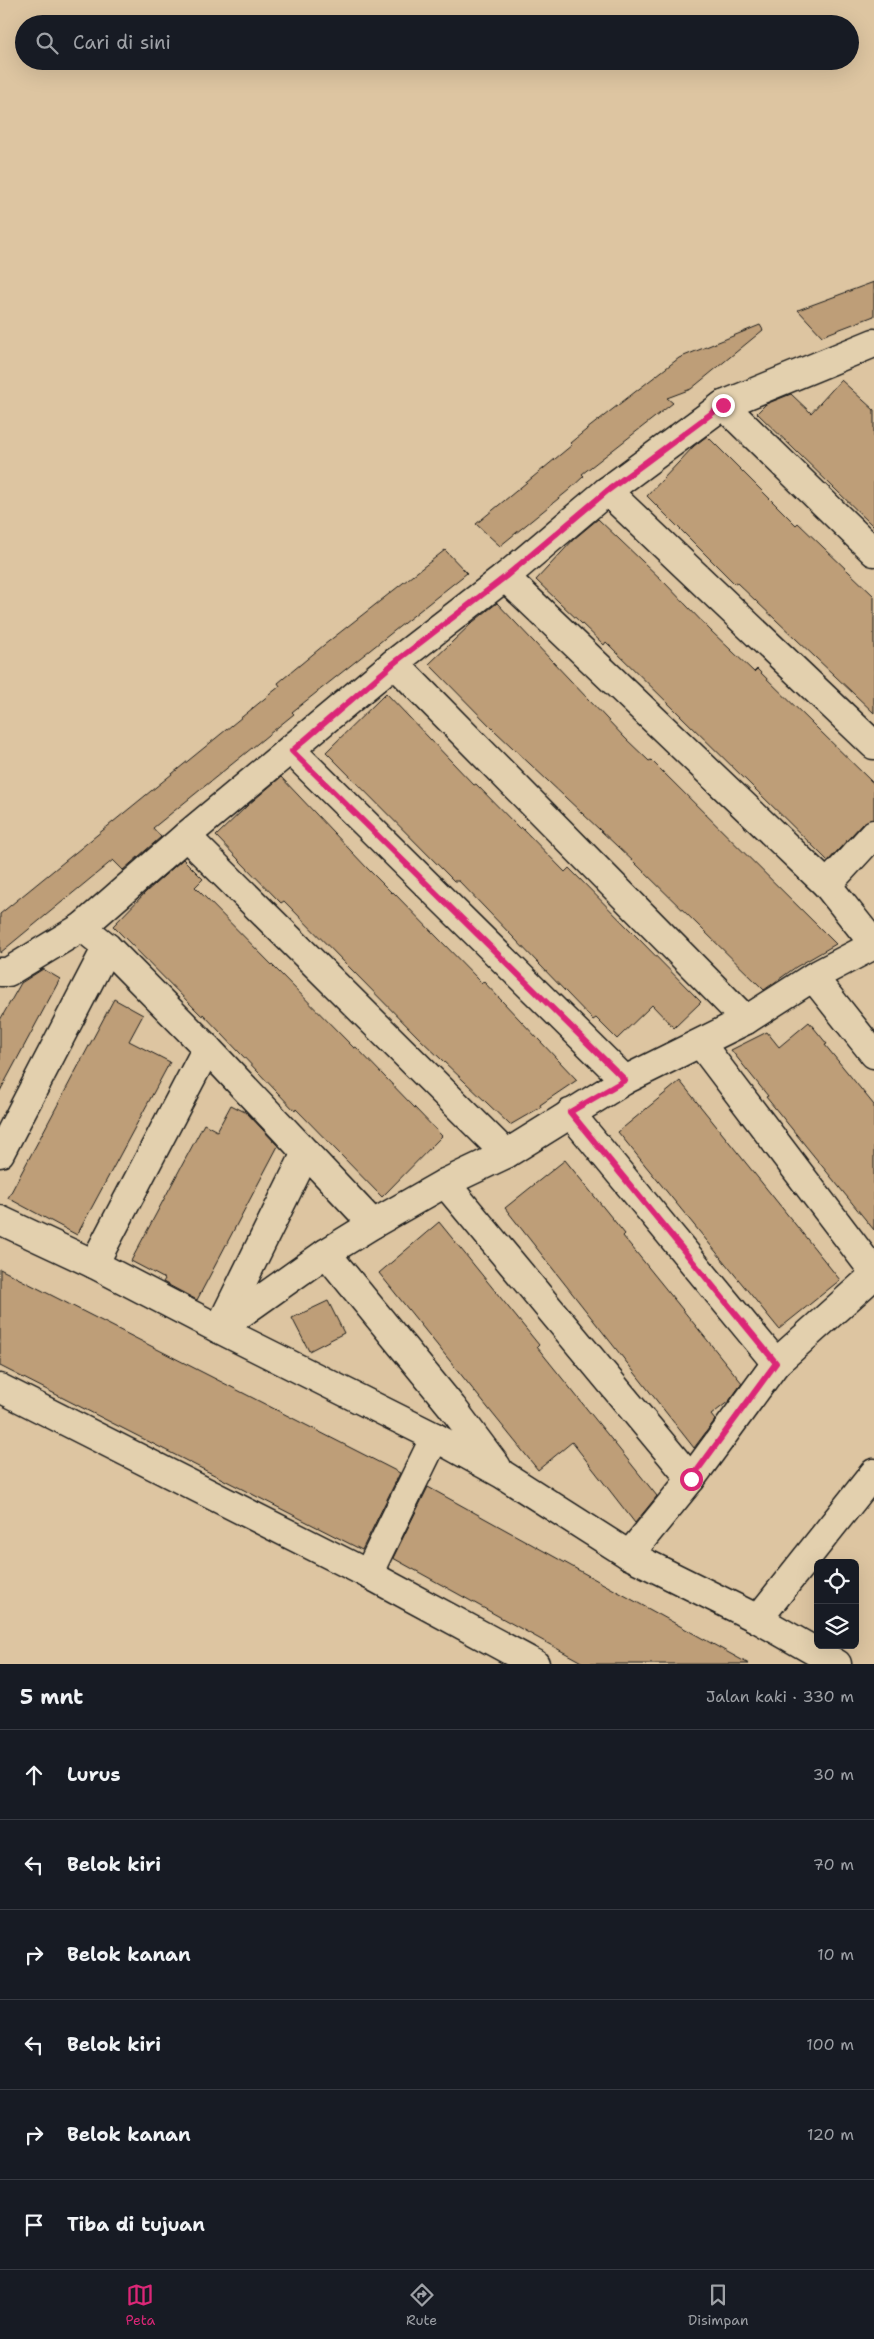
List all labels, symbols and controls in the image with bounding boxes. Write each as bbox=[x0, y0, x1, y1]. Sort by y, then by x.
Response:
search box bbox=[15, 15, 859, 70]
icon: search bbox=[33, 29, 61, 57]
text: Cari di sini bbox=[73, 30, 171, 55]
route end bbox=[712, 394, 735, 417]
route start bbox=[680, 1468, 703, 1491]
map controls bbox=[814, 1559, 859, 1649]
button: locate bbox=[814, 1559, 859, 1604]
button: layers bbox=[814, 1604, 859, 1649]
text: 5 mnt bbox=[20, 1683, 83, 1711]
text: Jalan kaki · 330 m bbox=[706, 1686, 854, 1707]
icon: ahead bbox=[20, 1761, 48, 1789]
text: Lurus bbox=[67, 1762, 121, 1787]
text: 30 m bbox=[813, 1764, 854, 1785]
icon: left bbox=[20, 1851, 48, 1879]
text: Belok kiri bbox=[67, 1852, 161, 1877]
text: 70 m bbox=[813, 1854, 854, 1875]
icon: right bbox=[20, 1941, 48, 1969]
text: Belok kanan bbox=[67, 1942, 191, 1967]
text: 10 m bbox=[817, 1944, 854, 1965]
icon: left bbox=[20, 2031, 48, 2059]
text: Belok kiri bbox=[67, 2032, 161, 2057]
text: 100 m bbox=[806, 2034, 854, 2055]
icon: right bbox=[20, 2121, 48, 2149]
text: Belok kanan bbox=[67, 2122, 191, 2147]
text: 120 m bbox=[807, 2124, 854, 2145]
icon: arrive bbox=[20, 2211, 48, 2239]
text: Tiba di tujuan bbox=[67, 2212, 205, 2237]
tab: Peta bbox=[125, 2281, 155, 2329]
tab: Rute bbox=[406, 2281, 437, 2329]
tab: Disimpan bbox=[688, 2281, 749, 2329]

